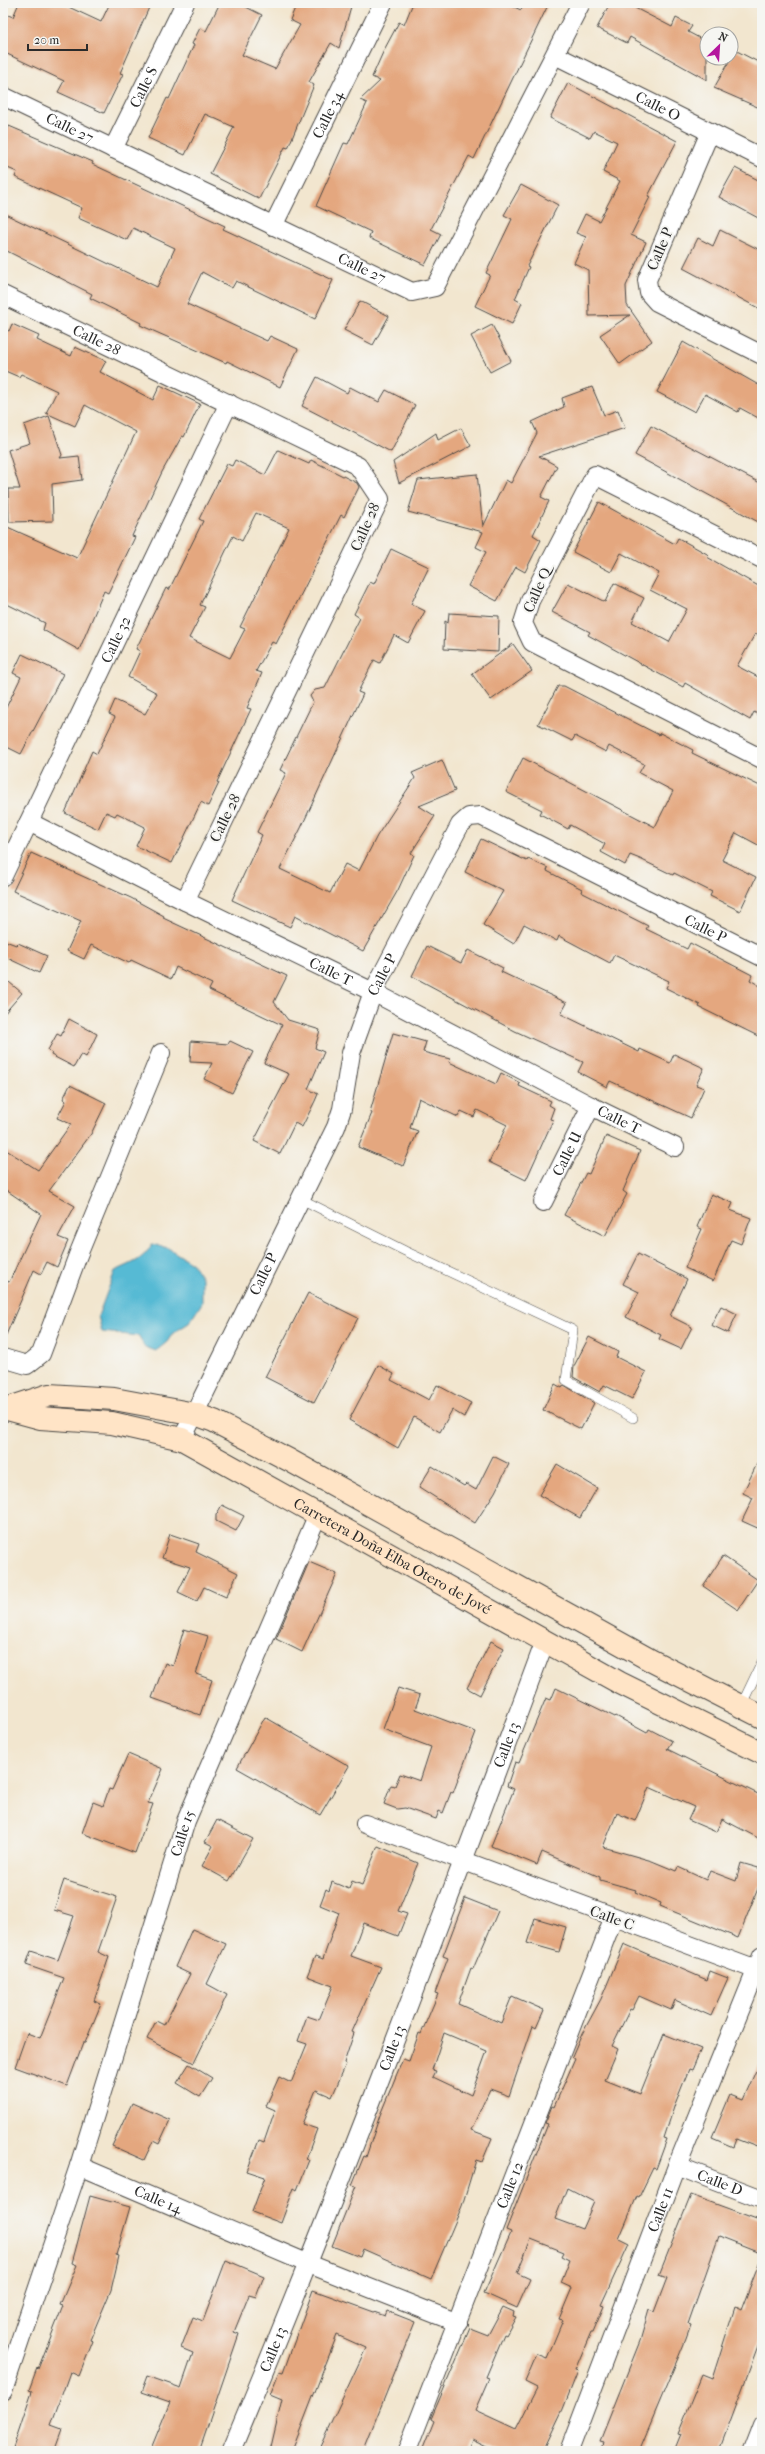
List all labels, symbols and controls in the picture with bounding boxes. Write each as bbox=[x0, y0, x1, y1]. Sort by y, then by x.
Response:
scale bar bbox=[28, 26, 87, 52]
north arrow bbox=[699, 26, 739, 66]
text: N bbox=[716, 30, 730, 45]
text: 20 m bbox=[34, 33, 59, 47]
street label: Calle S bbox=[126, 63, 161, 111]
street label: Calle 34 bbox=[309, 87, 348, 142]
street label: Calle O bbox=[633, 88, 683, 125]
street label: Calle 27 bbox=[43, 109, 97, 147]
street label: Calle P bbox=[643, 225, 677, 273]
street label: Calle 27 bbox=[335, 249, 389, 287]
street label: Calle 28 bbox=[70, 321, 124, 359]
street label: Calle 28 bbox=[346, 500, 384, 554]
street label: Calle Q bbox=[519, 560, 557, 615]
street label: Calle 32 bbox=[97, 613, 135, 666]
street label: Calle 28 bbox=[206, 791, 244, 845]
street label: Calle P bbox=[681, 911, 730, 947]
street label: Calle P bbox=[364, 951, 400, 999]
street label: Calle T bbox=[306, 954, 356, 990]
street label: Calle T bbox=[594, 1102, 645, 1138]
street label: Calle U bbox=[548, 1128, 586, 1179]
street label: Calle P bbox=[245, 1250, 281, 1298]
street label: Carretera Doña Elba Otero de Jové bbox=[290, 1494, 495, 1619]
street label: Calle 13 bbox=[490, 1720, 523, 1770]
street label: Calle 15 bbox=[167, 1807, 199, 1859]
street label: Calle C bbox=[587, 1902, 637, 1934]
street label: Calle 13 bbox=[375, 2023, 409, 2073]
street label: Calle 12 bbox=[493, 2159, 527, 2211]
street label: Calle D bbox=[695, 2166, 745, 2200]
street label: Calle 14 bbox=[132, 2182, 186, 2218]
street label: Calle 11 bbox=[644, 2185, 677, 2235]
street label: Calle 13 bbox=[256, 2324, 290, 2375]

